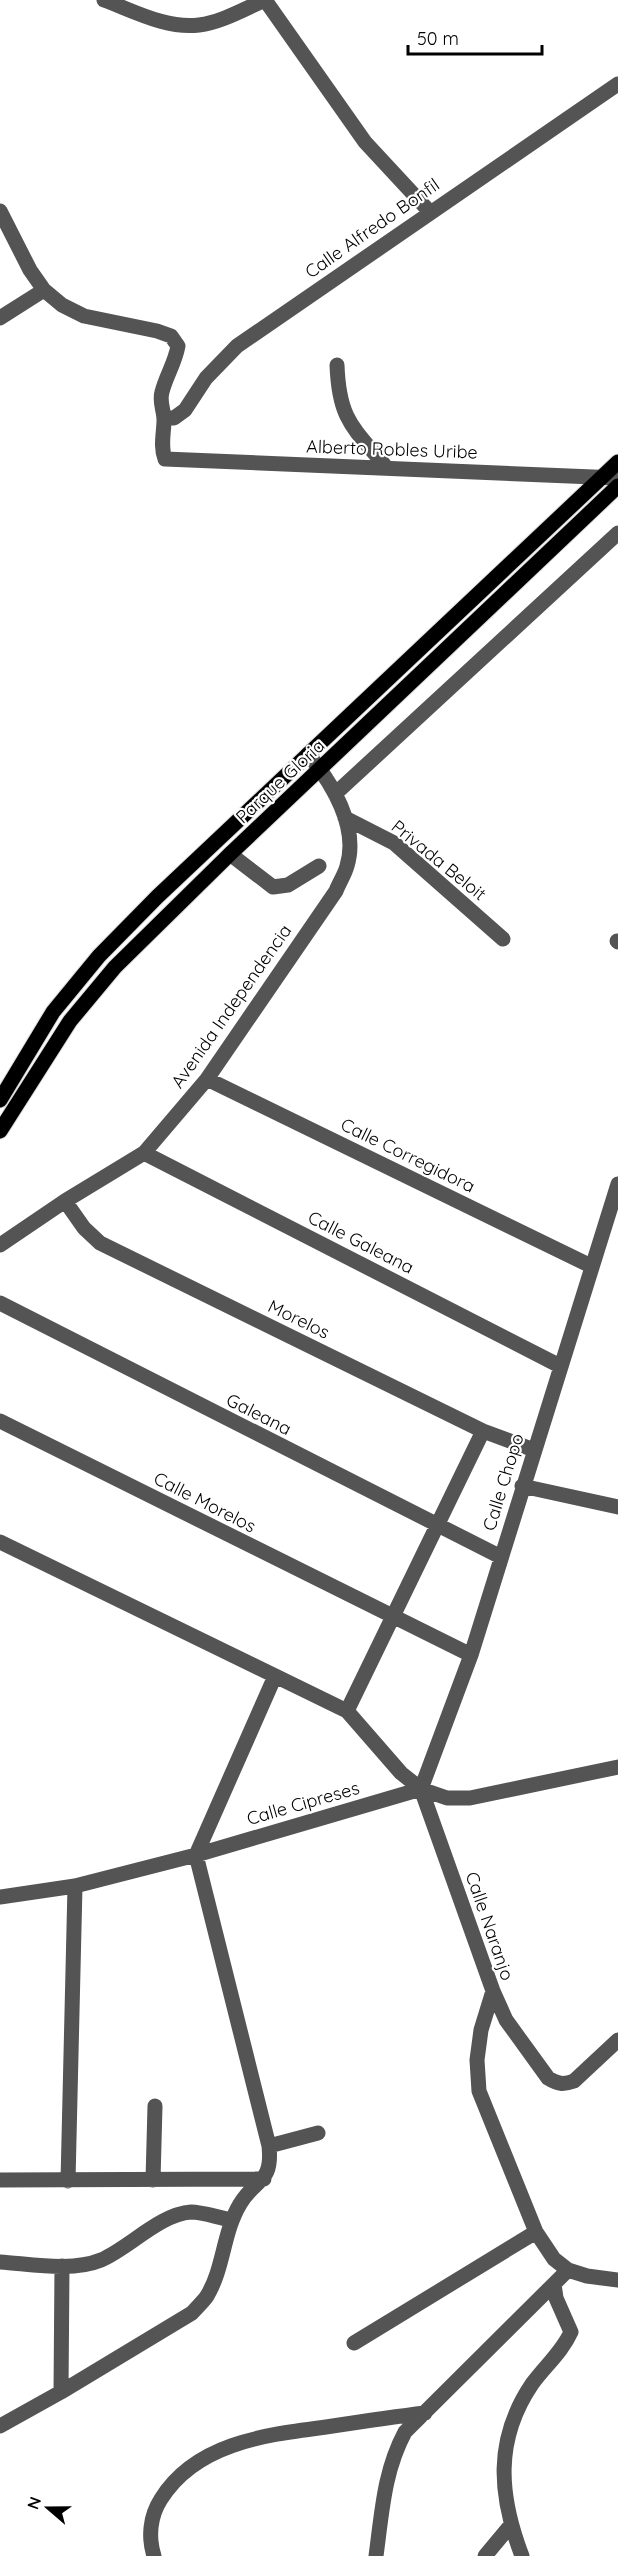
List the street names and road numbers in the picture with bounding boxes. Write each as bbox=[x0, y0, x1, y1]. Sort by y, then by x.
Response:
street label: Calle Alfredo Bonfil bbox=[300, 173, 444, 283]
street label: Alberto Robles Uribe bbox=[306, 435, 478, 463]
street label: Parque Gloria bbox=[231, 734, 329, 828]
street label: Privada Beloit bbox=[387, 815, 491, 905]
street label: Avenida Independencia bbox=[166, 920, 296, 1092]
street label: Calle Corregidora bbox=[337, 1113, 479, 1197]
street label: Calle Galeana bbox=[304, 1205, 418, 1279]
street label: Morelos bbox=[264, 1294, 334, 1344]
street label: Galeana bbox=[223, 1388, 295, 1440]
street label: Calle Chopo bbox=[477, 1431, 529, 1533]
street label: Calle Morelos bbox=[150, 1466, 260, 1538]
street label: Calle Cipreses bbox=[244, 1776, 362, 1830]
street label: Calle Naranjo bbox=[461, 1869, 519, 1983]

